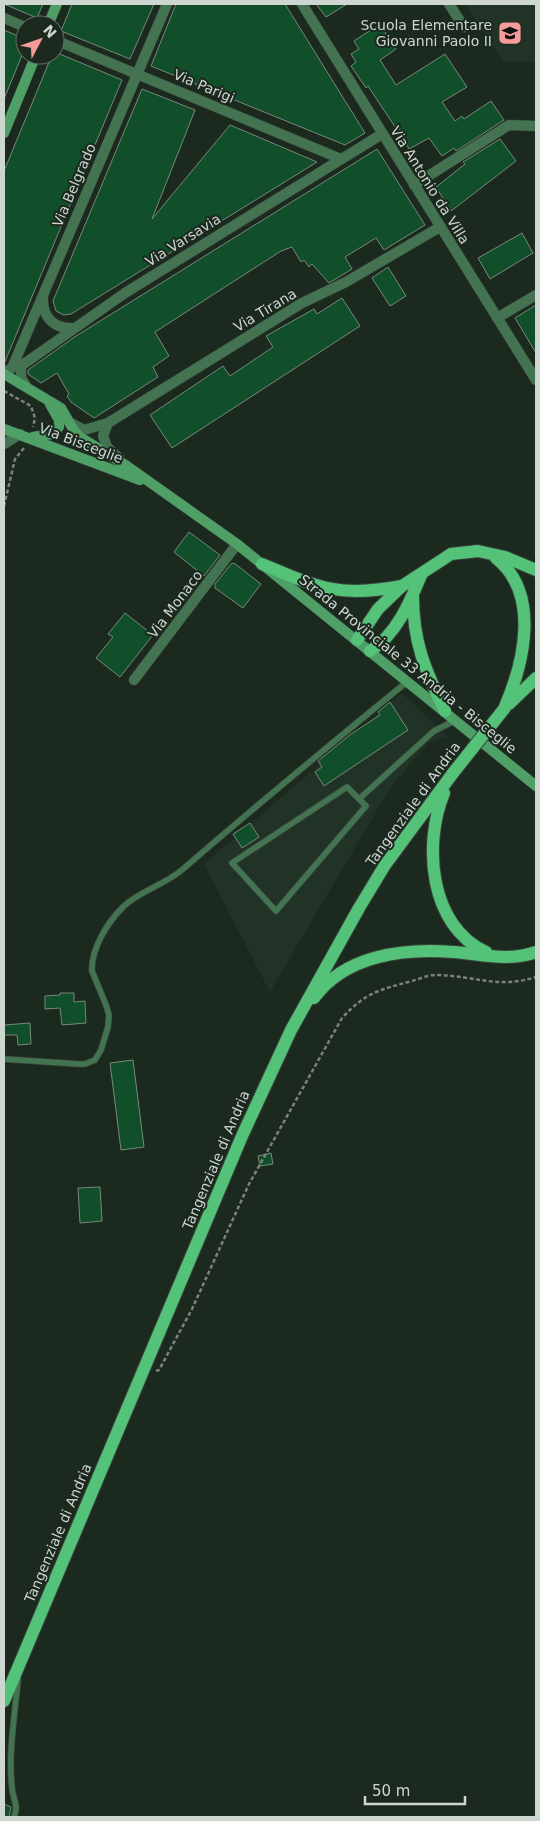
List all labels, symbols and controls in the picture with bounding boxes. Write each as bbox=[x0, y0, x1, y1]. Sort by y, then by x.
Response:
north arrow bbox=[15, 15, 65, 65]
place label: Scuola Elementare Giovanni Paolo II bbox=[360, 17, 492, 49]
school or university icon: Scuola Elementare Giovanni Paolo II bbox=[497, 20, 523, 46]
text: N bbox=[40, 22, 60, 41]
street label: Via Parigi bbox=[171, 66, 237, 106]
street label: Via Antonio da Villa bbox=[387, 123, 473, 247]
street label: Via Belgrado bbox=[49, 141, 99, 229]
street label: Via Varsavia bbox=[142, 211, 224, 269]
street label: Via Tirana bbox=[231, 285, 299, 335]
street label: Via Bisceglie bbox=[37, 420, 125, 466]
street label: Via Monaco bbox=[144, 567, 206, 641]
street label: Strada Provinciale 33 Andria - Bisceglie bbox=[296, 571, 520, 757]
street label: Tangenziale di Andria bbox=[362, 739, 463, 870]
street label: Tangenziale di Andria bbox=[179, 1088, 253, 1233]
street label: Tangenziale di Andria bbox=[21, 1461, 95, 1606]
scale bar bbox=[365, 1774, 465, 1806]
text: 50 m bbox=[372, 1782, 410, 1800]

